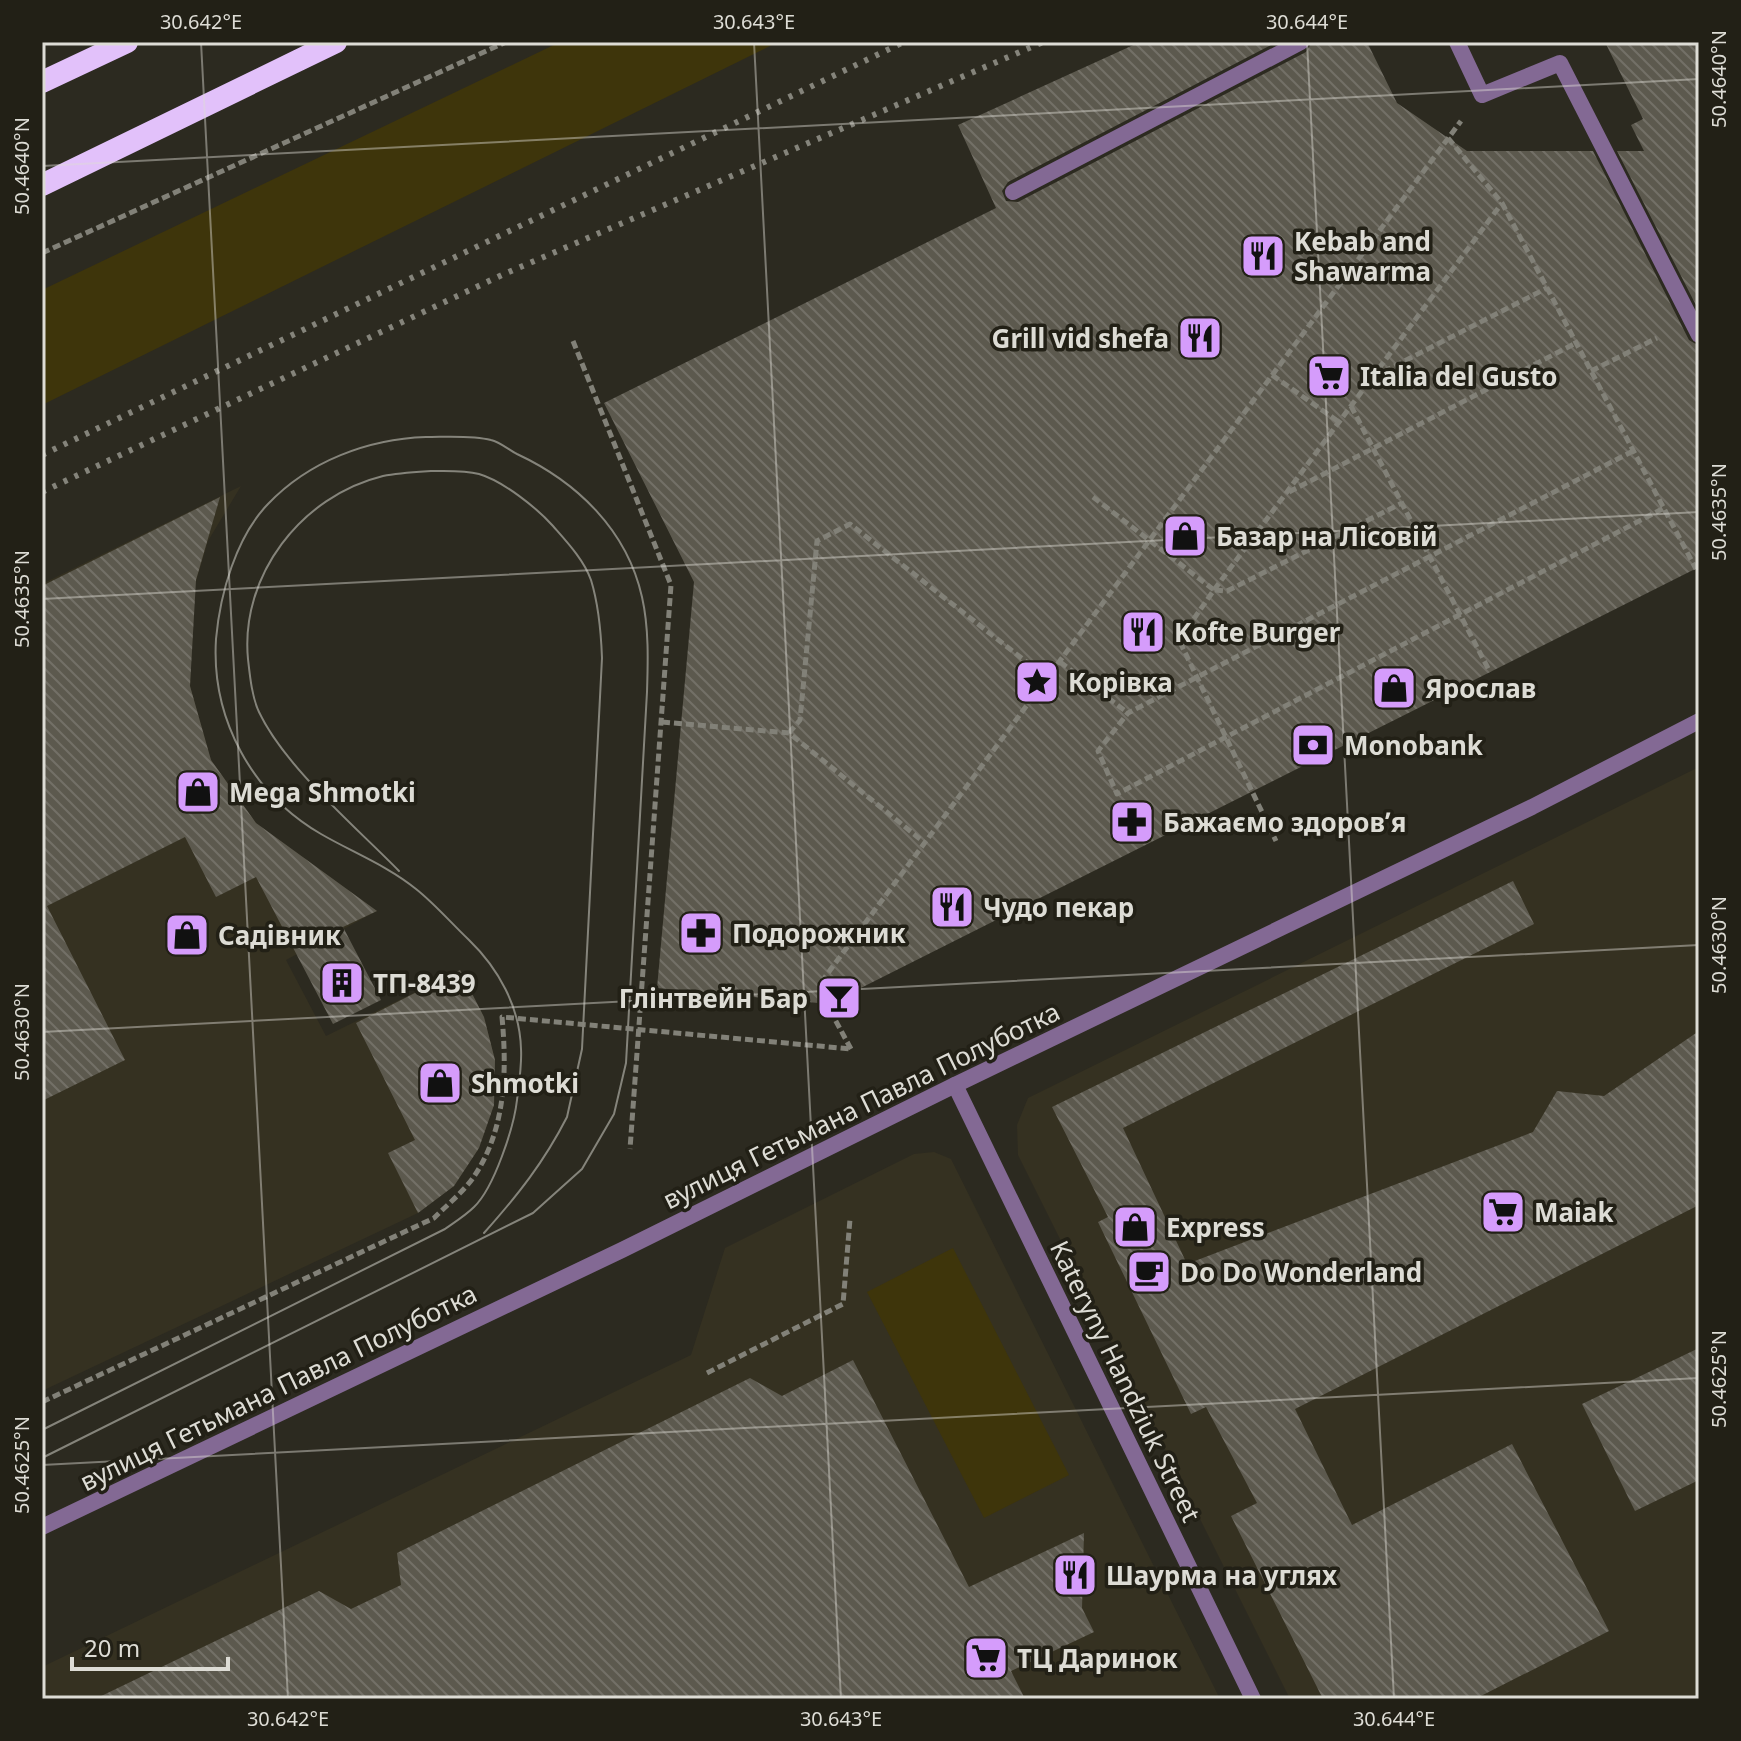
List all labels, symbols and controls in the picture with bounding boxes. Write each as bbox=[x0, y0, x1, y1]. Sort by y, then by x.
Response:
text: 30.642°E bbox=[160, 8, 242, 35]
text: 30.643°E bbox=[713, 8, 795, 35]
text: 30.644°E bbox=[1266, 8, 1348, 35]
text: 50.4640°N bbox=[1705, 30, 1732, 128]
text: 50.4640°N bbox=[8, 117, 35, 215]
place label: Kebab and Shawarma bbox=[1294, 223, 1431, 289]
restaurant icon: Kebab and Shawarma bbox=[1239, 232, 1287, 280]
restaurant icon: Grill vid shefa bbox=[1176, 314, 1224, 362]
place label: Grill vid shefa bbox=[992, 320, 1169, 356]
supermarket icon: Italia del Gusto bbox=[1305, 352, 1353, 400]
place label: Italia del Gusto bbox=[1360, 358, 1558, 394]
text: 50.4635°N bbox=[1705, 463, 1732, 561]
shop icon: Базар на Лісовій bbox=[1161, 512, 1209, 560]
place label: Базар на Лісовій bbox=[1216, 518, 1437, 554]
text: 50.4635°N bbox=[8, 550, 35, 648]
restaurant icon: Kofte Burger bbox=[1119, 608, 1167, 656]
place label: Kofte Burger bbox=[1174, 614, 1341, 650]
place icon: Корівка bbox=[1013, 658, 1061, 706]
place label: Корівка bbox=[1068, 664, 1173, 700]
shop icon: Ярослав bbox=[1370, 664, 1418, 712]
place label: Ярослав bbox=[1425, 670, 1536, 706]
bank icon: Monobank bbox=[1289, 721, 1337, 769]
place label: Monobank bbox=[1344, 727, 1484, 763]
shop icon: Mega Shmotki bbox=[174, 768, 222, 816]
place label: Mega Shmotki bbox=[229, 774, 416, 810]
pharmacy icon: Бажаємо здоровʼя bbox=[1108, 798, 1156, 846]
place label: Бажаємо здоровʼя bbox=[1163, 804, 1406, 840]
restaurant icon: Чудо пекар bbox=[928, 883, 976, 931]
place label: Чудо пекар bbox=[983, 889, 1134, 925]
text: 50.4630°N bbox=[1705, 896, 1732, 994]
pharmacy icon: Подорожник bbox=[677, 909, 725, 957]
shop icon: Садівник bbox=[163, 911, 211, 959]
place label: Подорожник bbox=[732, 915, 906, 951]
place label: Садівник bbox=[218, 917, 341, 953]
building icon: ТП-8439 bbox=[318, 959, 366, 1007]
place label: ТП-8439 bbox=[373, 965, 476, 1001]
bar icon: Глінтвейн Бар bbox=[815, 974, 863, 1022]
place label: Глінтвейн Бар bbox=[619, 980, 808, 1016]
text: 50.4630°N bbox=[8, 983, 35, 1081]
street label: вулиця Гетьмана Павла Полуботка bbox=[656, 993, 1066, 1217]
shop icon: Shmotki bbox=[416, 1059, 464, 1107]
place label: Shmotki bbox=[471, 1065, 579, 1101]
supermarket icon: Maiak bbox=[1479, 1188, 1527, 1236]
place label: Maiak bbox=[1534, 1194, 1614, 1230]
shop icon: Express bbox=[1111, 1203, 1159, 1251]
place label: Express bbox=[1166, 1209, 1265, 1245]
street label: Kateryny Handziuk Street bbox=[1042, 1234, 1210, 1528]
cafe icon: Do Do Wonderland bbox=[1125, 1248, 1173, 1296]
place label: Do Do Wonderland bbox=[1180, 1254, 1422, 1290]
street label: вулиця Гетьмана Павла Полуботка bbox=[73, 1275, 483, 1499]
text: 50.4625°N bbox=[1705, 1330, 1732, 1428]
text: 50.4625°N bbox=[8, 1416, 35, 1514]
restaurant icon: Шаурма на углях bbox=[1051, 1551, 1099, 1599]
place label: Шаурма на углях bbox=[1106, 1557, 1337, 1593]
scale bar bbox=[72, 1621, 228, 1671]
text: 20 m bbox=[84, 1631, 140, 1664]
supermarket icon: ТЦ Даринок bbox=[962, 1634, 1010, 1682]
place label: ТЦ Даринок bbox=[1017, 1640, 1178, 1676]
text: 30.642°E bbox=[247, 1705, 329, 1732]
text: 30.643°E bbox=[800, 1705, 882, 1732]
text: 30.644°E bbox=[1353, 1705, 1435, 1732]

